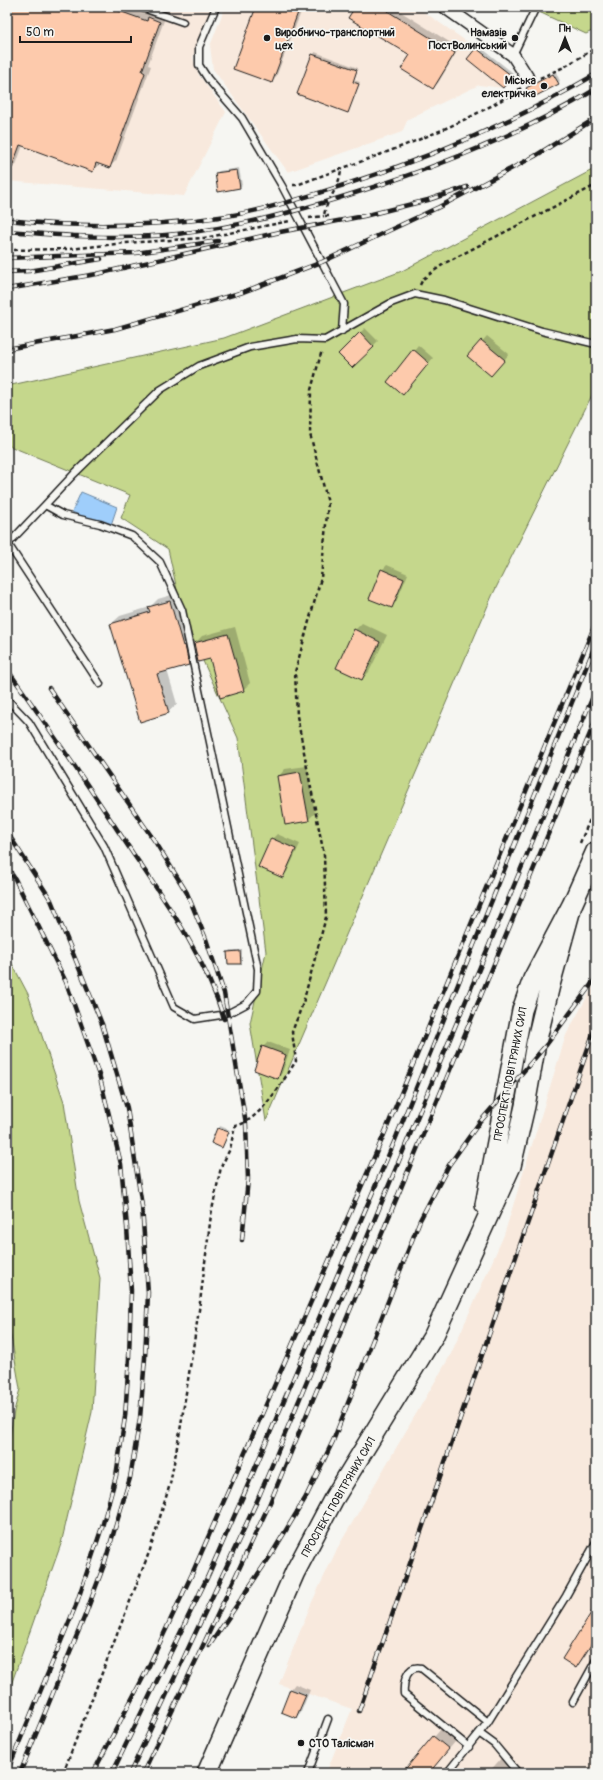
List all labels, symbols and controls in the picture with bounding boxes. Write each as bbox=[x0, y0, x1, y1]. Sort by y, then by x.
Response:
scale bar bbox=[20, 18, 131, 44]
north arrow bbox=[545, 18, 585, 58]
text: Пн bbox=[559, 22, 572, 35]
text: 50 m bbox=[26, 25, 54, 40]
place label: Виробничо-транспортний цех bbox=[275, 26, 395, 52]
place label: Намазів ПостВолинський bbox=[429, 26, 508, 52]
marker: Виробничо-транспортний цех bbox=[262, 33, 272, 43]
marker: Намазів ПостВолинський bbox=[510, 33, 520, 43]
place label: Міська електричка bbox=[481, 74, 536, 100]
marker: Міська електричка bbox=[539, 81, 549, 91]
street label: ПРОСПЕКТ ПОВІТРЯНИХ СИЛ bbox=[491, 1006, 530, 1142]
street label: ПРОСПЕКТ ПОВІТРЯНИХ СИЛ bbox=[299, 1435, 378, 1559]
place label: СТО Талісман bbox=[309, 1737, 374, 1750]
marker: СТО Талісман bbox=[296, 1738, 306, 1748]

